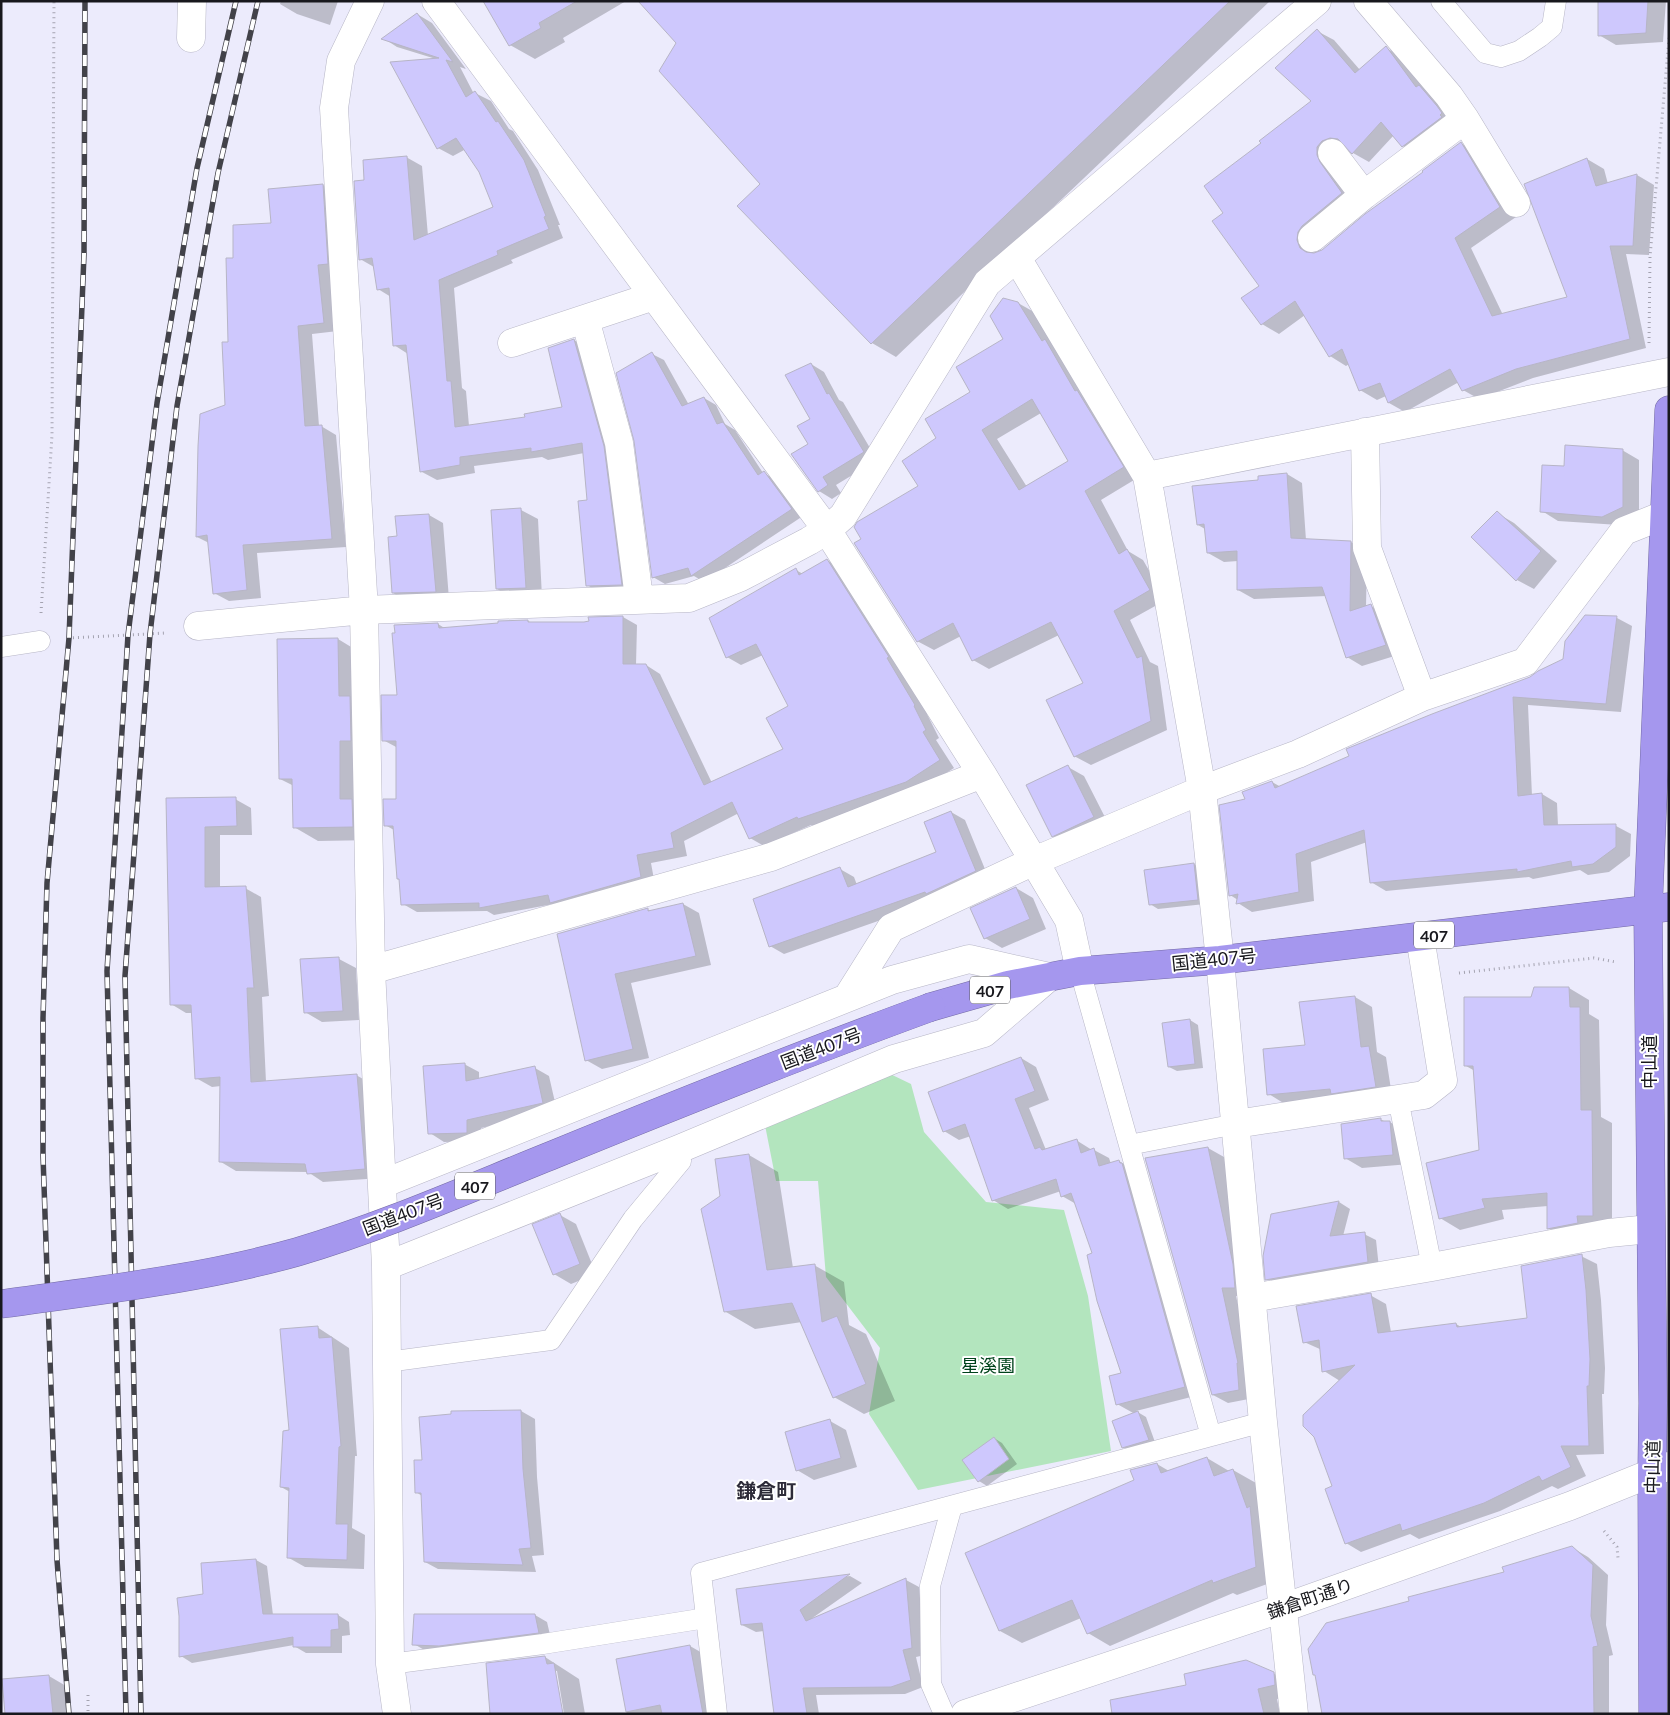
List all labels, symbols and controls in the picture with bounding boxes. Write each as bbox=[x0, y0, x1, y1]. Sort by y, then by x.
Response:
road number: 407 bbox=[1414, 922, 1454, 948]
street label: 国道407号 bbox=[1170, 944, 1258, 974]
road number: 407 bbox=[970, 976, 1010, 1004]
street label: 国道407号 bbox=[777, 1022, 865, 1074]
street label: 中山道 bbox=[1638, 1035, 1660, 1089]
road number: 407 bbox=[455, 1172, 495, 1200]
street label: 国道407号 bbox=[359, 1188, 447, 1240]
park label: 星溪園 bbox=[961, 1354, 1015, 1376]
street label: 中山道 bbox=[1641, 1440, 1663, 1494]
district label: 鎌倉町 bbox=[736, 1478, 796, 1502]
street label: 鎌倉町通り bbox=[1264, 1573, 1356, 1623]

